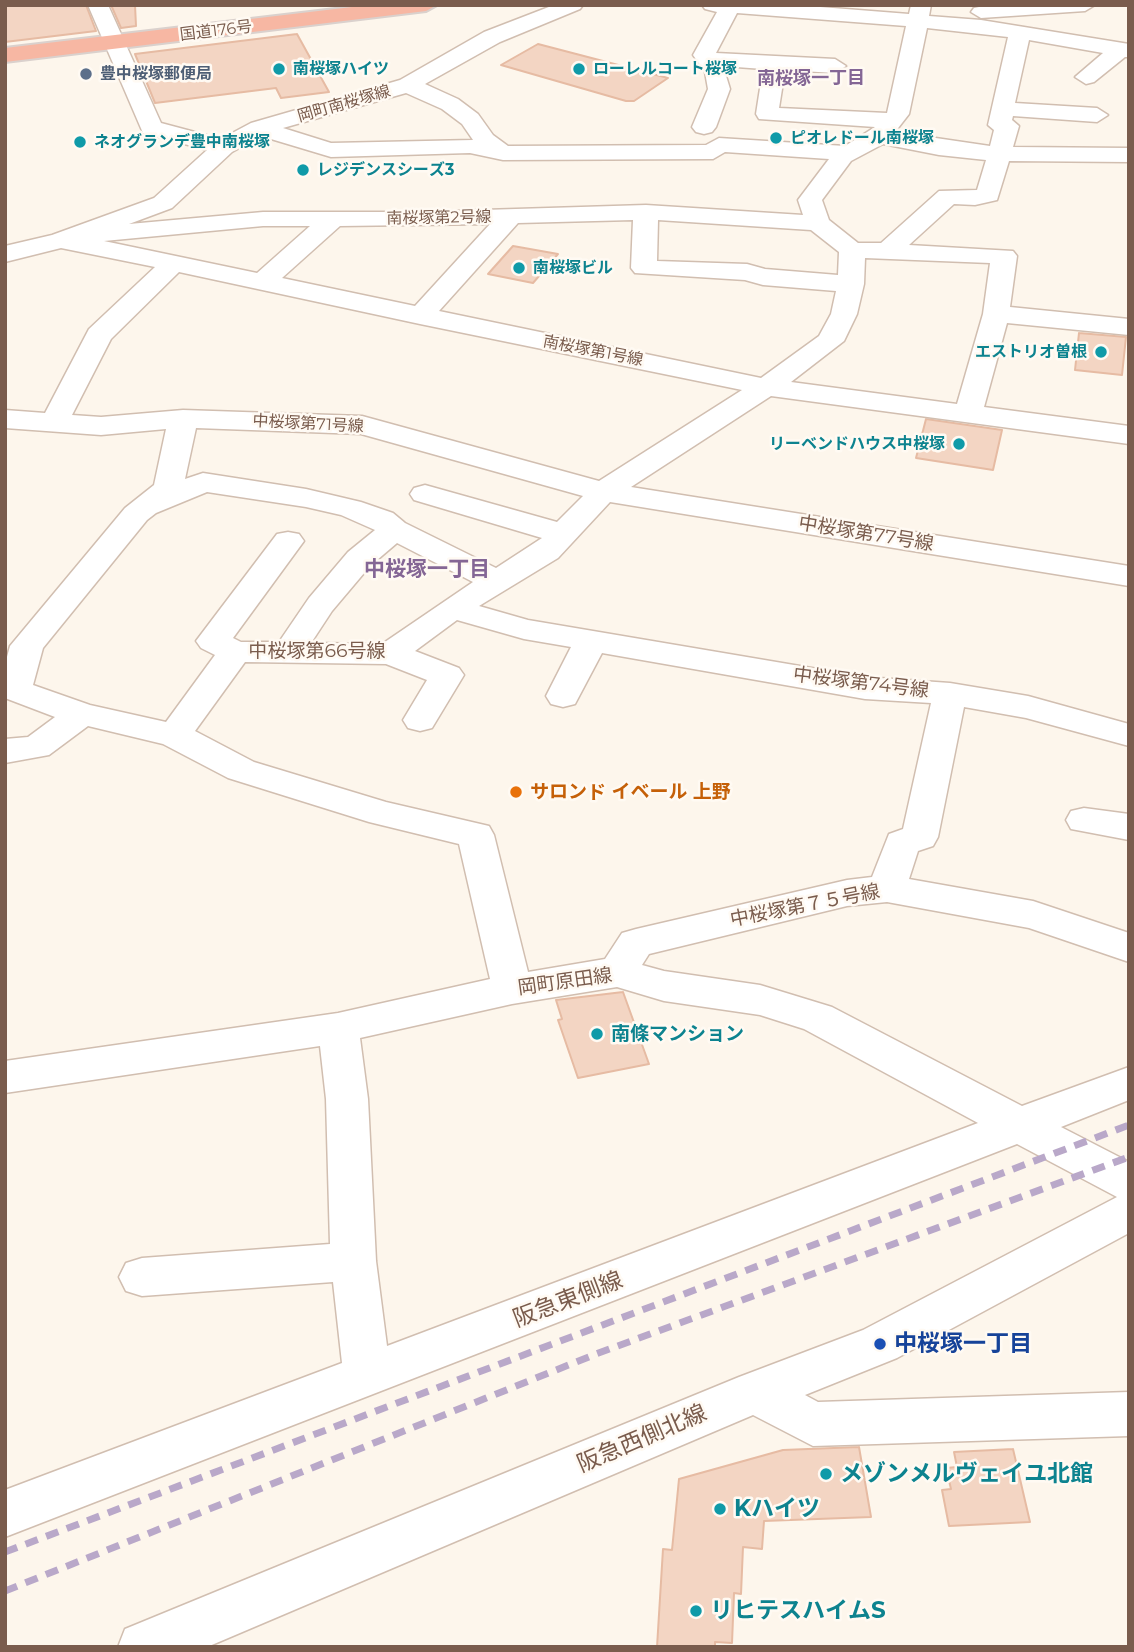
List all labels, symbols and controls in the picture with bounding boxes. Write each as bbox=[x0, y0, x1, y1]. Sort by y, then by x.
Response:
street label: 国道176号 bbox=[179, 17, 253, 45]
place label: 南桜塚ハイツ bbox=[293, 59, 389, 79]
place label: ローレルコート桜塚 bbox=[593, 59, 737, 79]
marker: 南桜塚ハイツ bbox=[271, 61, 287, 77]
marker: ローレルコート桜塚 bbox=[571, 61, 587, 77]
place label: 豊中桜塚郵便局 bbox=[100, 64, 212, 84]
marker: 豊中桜塚郵便局 bbox=[78, 66, 94, 82]
district label: 南桜塚一丁目 bbox=[757, 68, 865, 90]
street label: 岡町南桜塚線 bbox=[295, 82, 393, 126]
place label: ピオレドール南桜塚 bbox=[790, 128, 934, 148]
marker: ピオレドール南桜塚 bbox=[768, 130, 784, 146]
place label: ネオグランデ豊中南桜塚 bbox=[94, 132, 270, 152]
marker: ネオグランデ豊中南桜塚 bbox=[72, 134, 88, 150]
place label: レジデンスシーズ3 bbox=[317, 160, 454, 180]
marker: レジデンスシーズ3 bbox=[295, 162, 311, 178]
street label: 南桜塚第2号線 bbox=[386, 207, 492, 229]
place label: 南桜塚ビル bbox=[533, 258, 613, 278]
marker: 南桜塚ビル bbox=[511, 260, 527, 276]
street label: 南桜塚第1号線 bbox=[541, 332, 645, 370]
place label: エストリオ曽根 bbox=[975, 342, 1087, 362]
marker: エストリオ曽根 bbox=[1093, 344, 1109, 360]
street label: 中桜塚第71号線 bbox=[252, 411, 364, 437]
place label: リーベンドハウス中桜塚 bbox=[769, 434, 945, 454]
marker: リーベンドハウス中桜塚 bbox=[951, 436, 967, 452]
street label: 中桜塚第77号線 bbox=[797, 512, 935, 556]
district label: 中桜塚一丁目 bbox=[364, 557, 490, 583]
street label: 中桜塚第66号線 bbox=[248, 640, 386, 662]
street label: 中桜塚第74号線 bbox=[792, 663, 930, 703]
place label: サロンド イベール 上野 bbox=[530, 781, 731, 803]
marker: サロンド イベール 上野 bbox=[508, 784, 524, 800]
street label: 中桜塚第７５号線 bbox=[728, 880, 882, 932]
street label: 岡町原田線 bbox=[516, 964, 614, 1000]
place label: 南條マンション bbox=[611, 1023, 744, 1045]
marker: 南條マンション bbox=[589, 1026, 605, 1042]
street label: 阪急東側線 bbox=[509, 1267, 627, 1333]
place label: 中桜塚一丁目 bbox=[894, 1330, 1032, 1358]
marker: 中桜塚一丁目 bbox=[872, 1336, 888, 1352]
street label: 阪急西側北線 bbox=[573, 1399, 711, 1479]
place label: メゾンメルヴェイユ北館 bbox=[840, 1460, 1093, 1488]
marker: メゾンメルヴェイユ北館 bbox=[818, 1466, 834, 1482]
place label: Kハイツ bbox=[734, 1495, 820, 1523]
marker: Kハイツ bbox=[712, 1501, 728, 1517]
place label: リヒテスハイムS bbox=[710, 1597, 886, 1625]
marker: リヒテスハイムS bbox=[688, 1603, 704, 1619]

